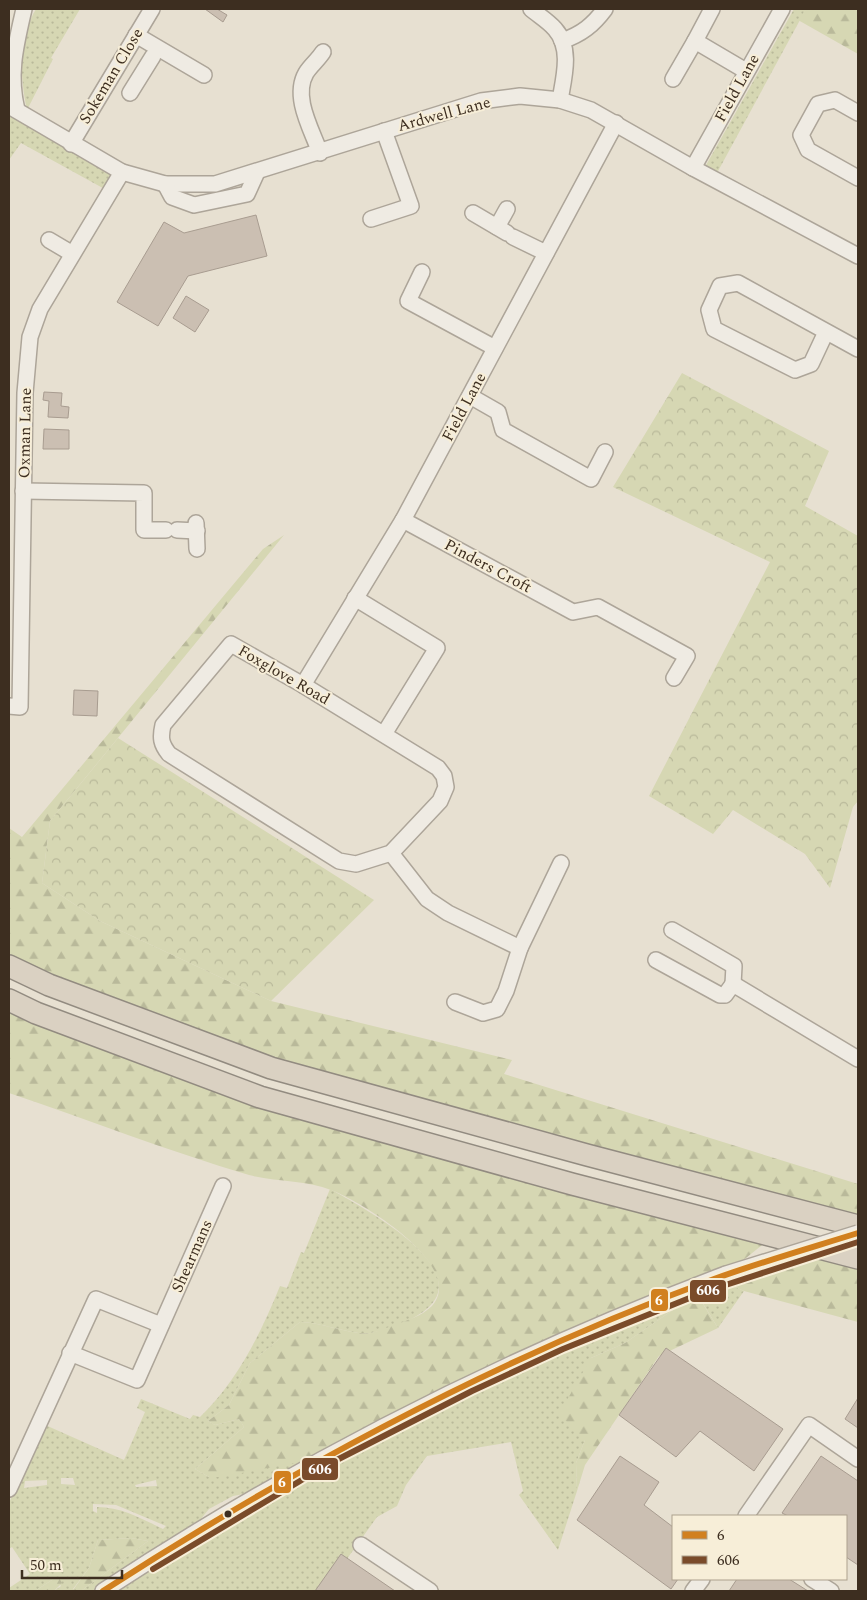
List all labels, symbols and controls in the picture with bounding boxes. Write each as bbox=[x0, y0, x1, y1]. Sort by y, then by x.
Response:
street label: Sokeman Close bbox=[73, 23, 149, 129]
street label: Field Lane bbox=[708, 49, 766, 127]
street label: Ardwell Lane bbox=[395, 90, 493, 138]
street label: Field Lane bbox=[436, 368, 492, 446]
street label: Oxman Lane bbox=[12, 387, 38, 479]
street label: Pinders Croft bbox=[440, 533, 536, 599]
street label: Foxglove Road bbox=[233, 639, 335, 711]
street label: Shearmans bbox=[165, 1216, 219, 1296]
line badge: 606 bbox=[689, 1279, 727, 1303]
text: 606 bbox=[696, 1280, 720, 1301]
line badge: 6 bbox=[650, 1288, 669, 1312]
text: 6 bbox=[655, 1290, 663, 1311]
line badge: 606 bbox=[301, 1457, 339, 1481]
text: 606 bbox=[308, 1459, 332, 1480]
line badge: 6 bbox=[273, 1470, 292, 1494]
text: 6 bbox=[278, 1472, 286, 1493]
unlabelled marker bbox=[223, 1509, 233, 1519]
legend bbox=[672, 1515, 847, 1580]
text: 6 bbox=[717, 1524, 725, 1547]
scale bar bbox=[22, 1548, 122, 1580]
text: 606 bbox=[717, 1549, 740, 1572]
text: 50 m bbox=[30, 1554, 62, 1577]

